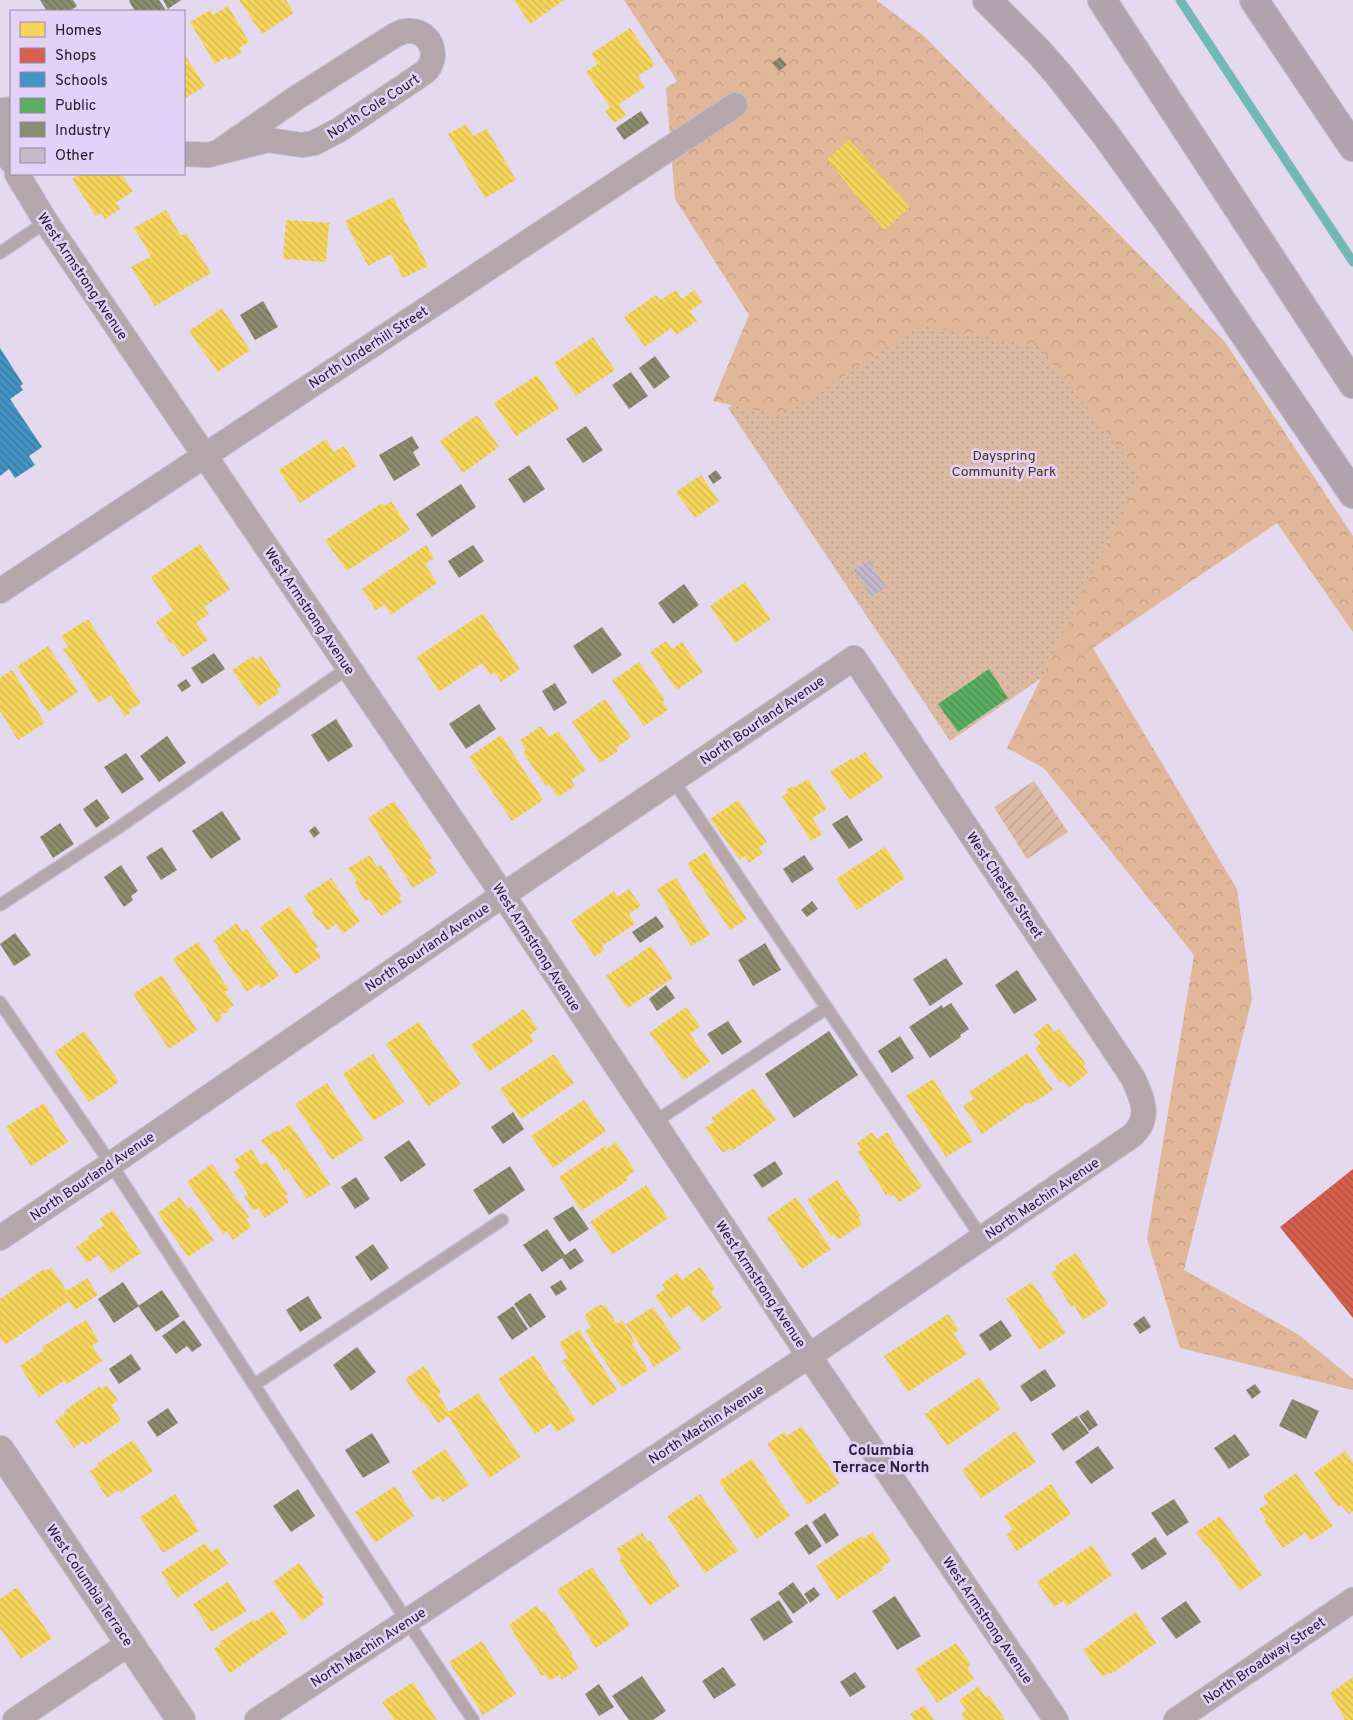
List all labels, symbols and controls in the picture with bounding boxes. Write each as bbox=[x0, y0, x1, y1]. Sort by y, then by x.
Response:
legend bbox=[10, 10, 185, 175]
text: Homes bbox=[55, 22, 102, 41]
text: Shops bbox=[55, 47, 96, 66]
street label: North Cole Court bbox=[324, 71, 423, 143]
text: Schools bbox=[55, 72, 108, 91]
text: Public bbox=[55, 97, 96, 116]
text: Industry bbox=[55, 122, 111, 141]
text: Other bbox=[55, 147, 94, 166]
street label: West Armstrong Avenue bbox=[33, 210, 131, 344]
street label: North Underhill Street bbox=[306, 303, 432, 393]
park label: Dayspring Community Park bbox=[952, 448, 1056, 481]
street label: West Armstrong Avenue bbox=[260, 545, 358, 679]
street label: North Bourland Avenue bbox=[697, 673, 828, 769]
street label: West Chester Street bbox=[962, 829, 1046, 942]
street label: West Armstrong Avenue bbox=[488, 880, 584, 1015]
street label: North Bourland Avenue bbox=[362, 900, 493, 996]
street label: North Bourland Avenue bbox=[27, 1129, 158, 1225]
street label: North Machin Avenue bbox=[983, 1155, 1103, 1244]
street label: West Armstrong Avenue bbox=[711, 1218, 809, 1352]
street label: North Machin Avenue bbox=[646, 1382, 768, 1469]
district label: Columbia Terrace North bbox=[833, 1442, 929, 1478]
street label: West Columbia Terrace bbox=[42, 1522, 136, 1650]
street label: West Armstrong Avenue bbox=[938, 1554, 1036, 1688]
street label: North Machin Avenue bbox=[308, 1605, 430, 1692]
street label: North Broadway Street bbox=[1201, 1614, 1329, 1708]

